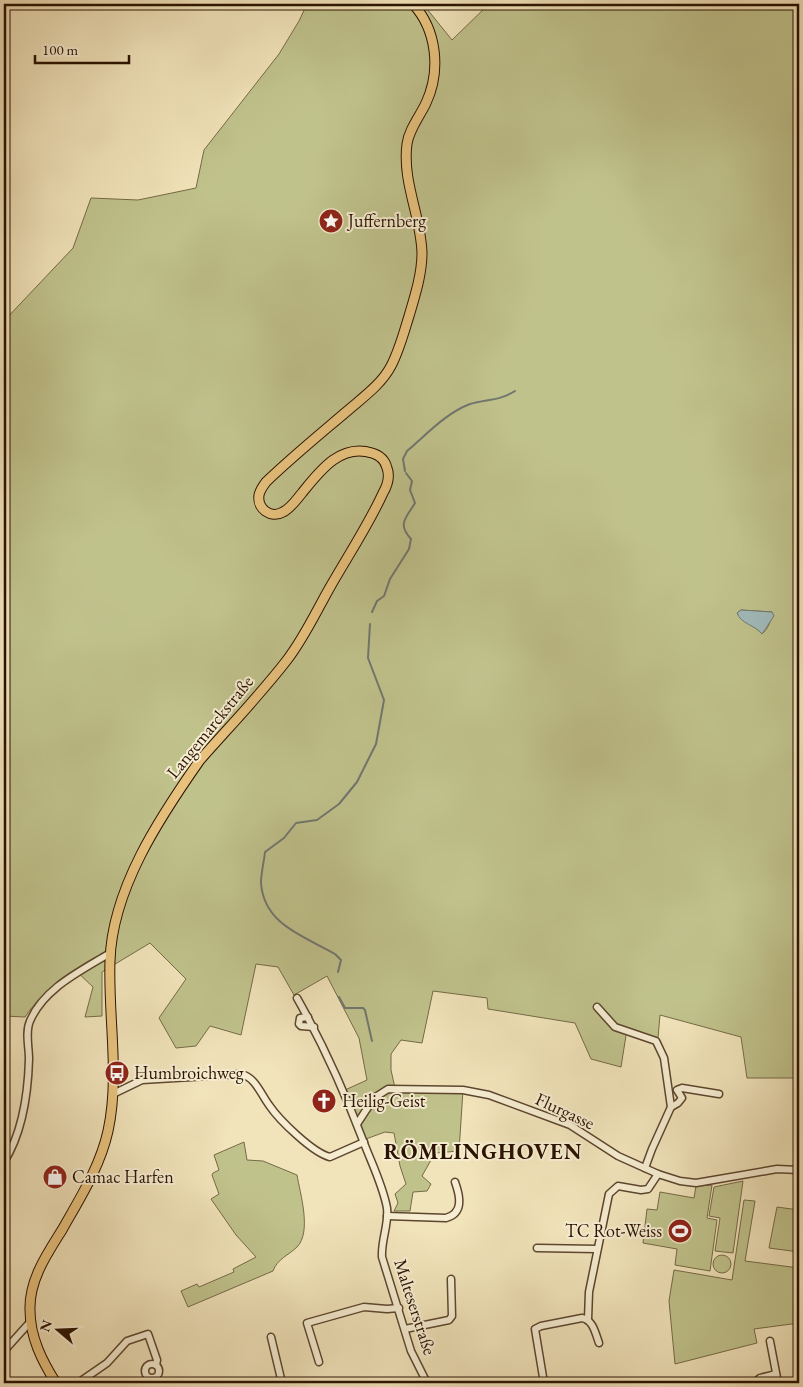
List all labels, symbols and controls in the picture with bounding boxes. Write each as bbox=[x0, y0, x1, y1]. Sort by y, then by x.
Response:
scale bar bbox=[35, 32, 129, 64]
text: 100 m bbox=[42, 40, 79, 59]
place icon: Juffernberg bbox=[318, 208, 344, 234]
place label: Juffernberg bbox=[346, 209, 426, 232]
street label: Langemarckstraße bbox=[161, 671, 258, 783]
bus stop icon: Humbroichweg bbox=[104, 1060, 130, 1086]
place label: Humbroichweg bbox=[134, 1061, 244, 1084]
street label: Flurgasse bbox=[532, 1087, 598, 1134]
church icon: Heilig-Geist bbox=[311, 1088, 337, 1114]
place label: Heilig-Geist bbox=[342, 1089, 426, 1112]
district label: RÖMLINGHOVEN bbox=[384, 1137, 582, 1166]
shop icon: Camac Harfen bbox=[42, 1164, 68, 1190]
place label: Camac Harfen bbox=[72, 1165, 174, 1188]
sports icon: TC Rot-Weiss bbox=[667, 1218, 693, 1244]
place label: TC Rot-Weiss bbox=[565, 1219, 662, 1242]
street label: Malteserstraße bbox=[389, 1256, 442, 1358]
north arrow bbox=[32, 1304, 82, 1354]
text: N bbox=[35, 1317, 56, 1334]

